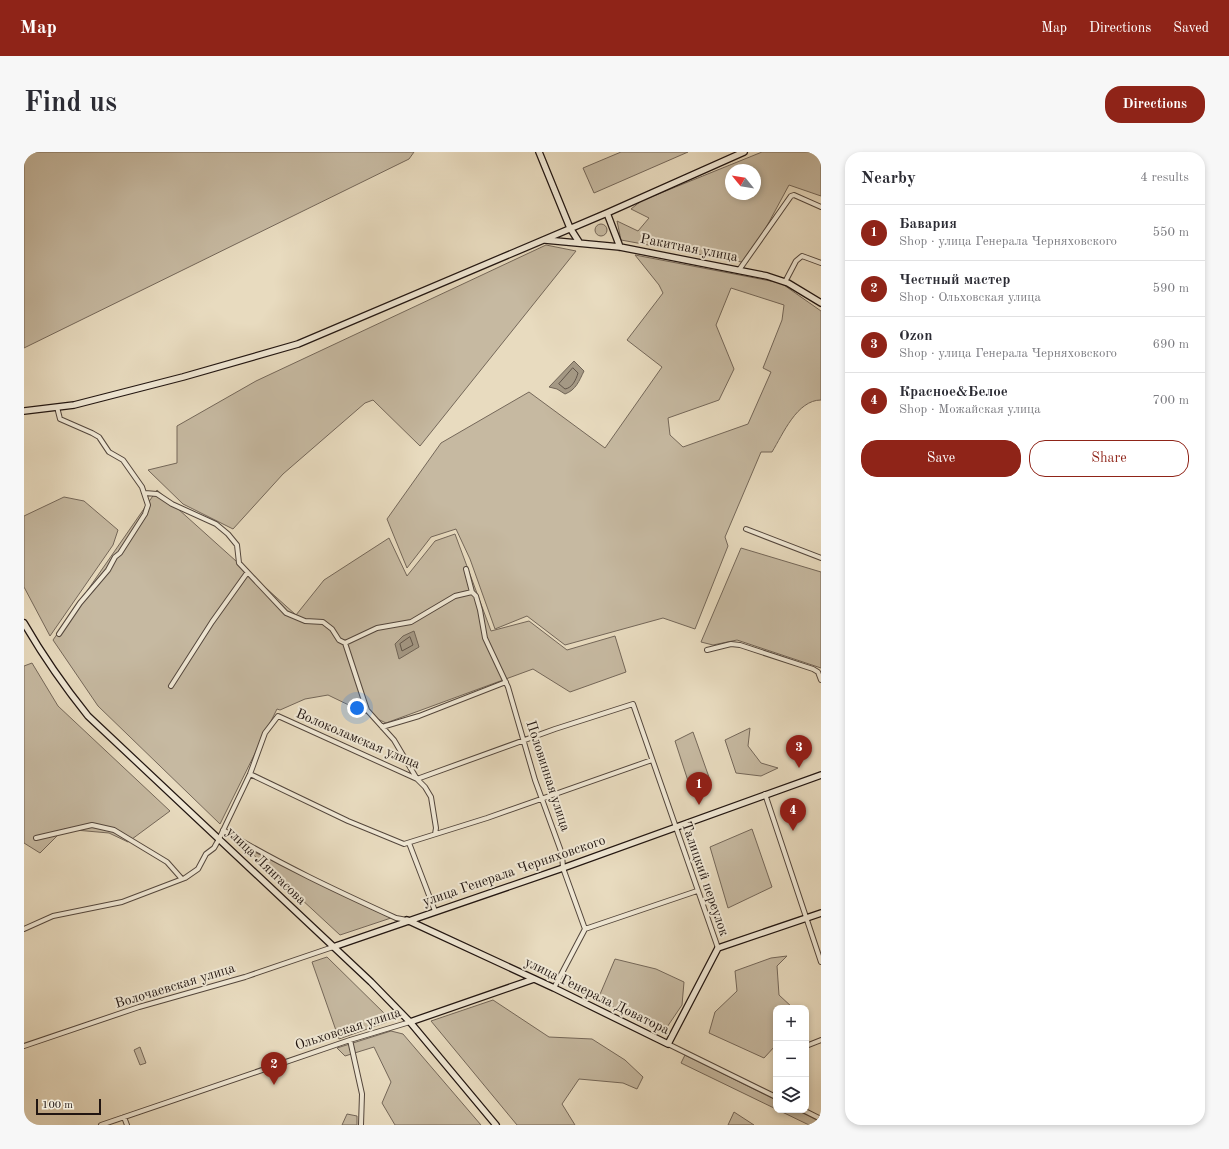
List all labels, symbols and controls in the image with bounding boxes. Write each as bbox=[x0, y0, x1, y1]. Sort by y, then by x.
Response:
text: Map bbox=[20, 19, 57, 38]
text: Map bbox=[1041, 21, 1067, 35]
text: Directions bbox=[1089, 21, 1151, 35]
text: Saved bbox=[1173, 21, 1209, 35]
button: Directions bbox=[1105, 86, 1205, 123]
text: Find us bbox=[24, 90, 117, 118]
north arrow bbox=[725, 164, 761, 200]
text: Nearby bbox=[861, 170, 916, 187]
text: 4 results bbox=[1140, 171, 1189, 184]
text: Бавария bbox=[899, 217, 957, 232]
text: 1 bbox=[870, 226, 878, 239]
text: 550 m bbox=[1152, 226, 1189, 239]
street label: Ракитная улица bbox=[639, 232, 739, 264]
text: Shop · улица Генерала Черняховского bbox=[899, 235, 1117, 248]
text: Честный мастер bbox=[899, 273, 1010, 288]
text: 2 bbox=[870, 282, 878, 295]
text: 590 m bbox=[1152, 282, 1189, 295]
text: Shop · Ольховская улица bbox=[899, 291, 1041, 304]
text: Ozon bbox=[899, 329, 932, 344]
text: 3 bbox=[870, 338, 878, 351]
text: 690 m bbox=[1152, 338, 1189, 351]
text: Shop · улица Генерала Черняховского bbox=[899, 347, 1117, 360]
text: Красное&Белое bbox=[899, 385, 1008, 400]
text: 4 bbox=[870, 394, 878, 407]
text: 700 m bbox=[1152, 394, 1189, 407]
text: Shop · Можайская улица bbox=[899, 403, 1041, 416]
button: Save bbox=[861, 440, 1021, 477]
button: Share bbox=[1029, 440, 1189, 477]
your location bbox=[347, 698, 367, 718]
street label: Волоколамская улица bbox=[294, 706, 422, 772]
street label: Половинная улица bbox=[523, 719, 573, 833]
pin: 3 bbox=[786, 735, 812, 768]
pin: 1 bbox=[686, 772, 712, 805]
pin: 4 bbox=[780, 798, 806, 831]
street label: Талицкий переулок bbox=[679, 820, 731, 938]
street label: улица Лянгасова bbox=[223, 825, 309, 908]
street label: улица Генерала Черняховского bbox=[421, 833, 607, 909]
street label: улица Генерала Доватора bbox=[522, 955, 672, 1037]
street label: Волочаевская улица bbox=[113, 961, 237, 1011]
street label: Ольховская улица bbox=[293, 1005, 403, 1053]
map controls bbox=[773, 1005, 809, 1113]
button: + bbox=[773, 1005, 809, 1041]
button: − bbox=[773, 1041, 809, 1077]
pin: 2 bbox=[261, 1052, 287, 1085]
button: layers bbox=[773, 1077, 809, 1113]
scale bar bbox=[36, 1097, 101, 1116]
text: 100 m bbox=[42, 1100, 73, 1111]

